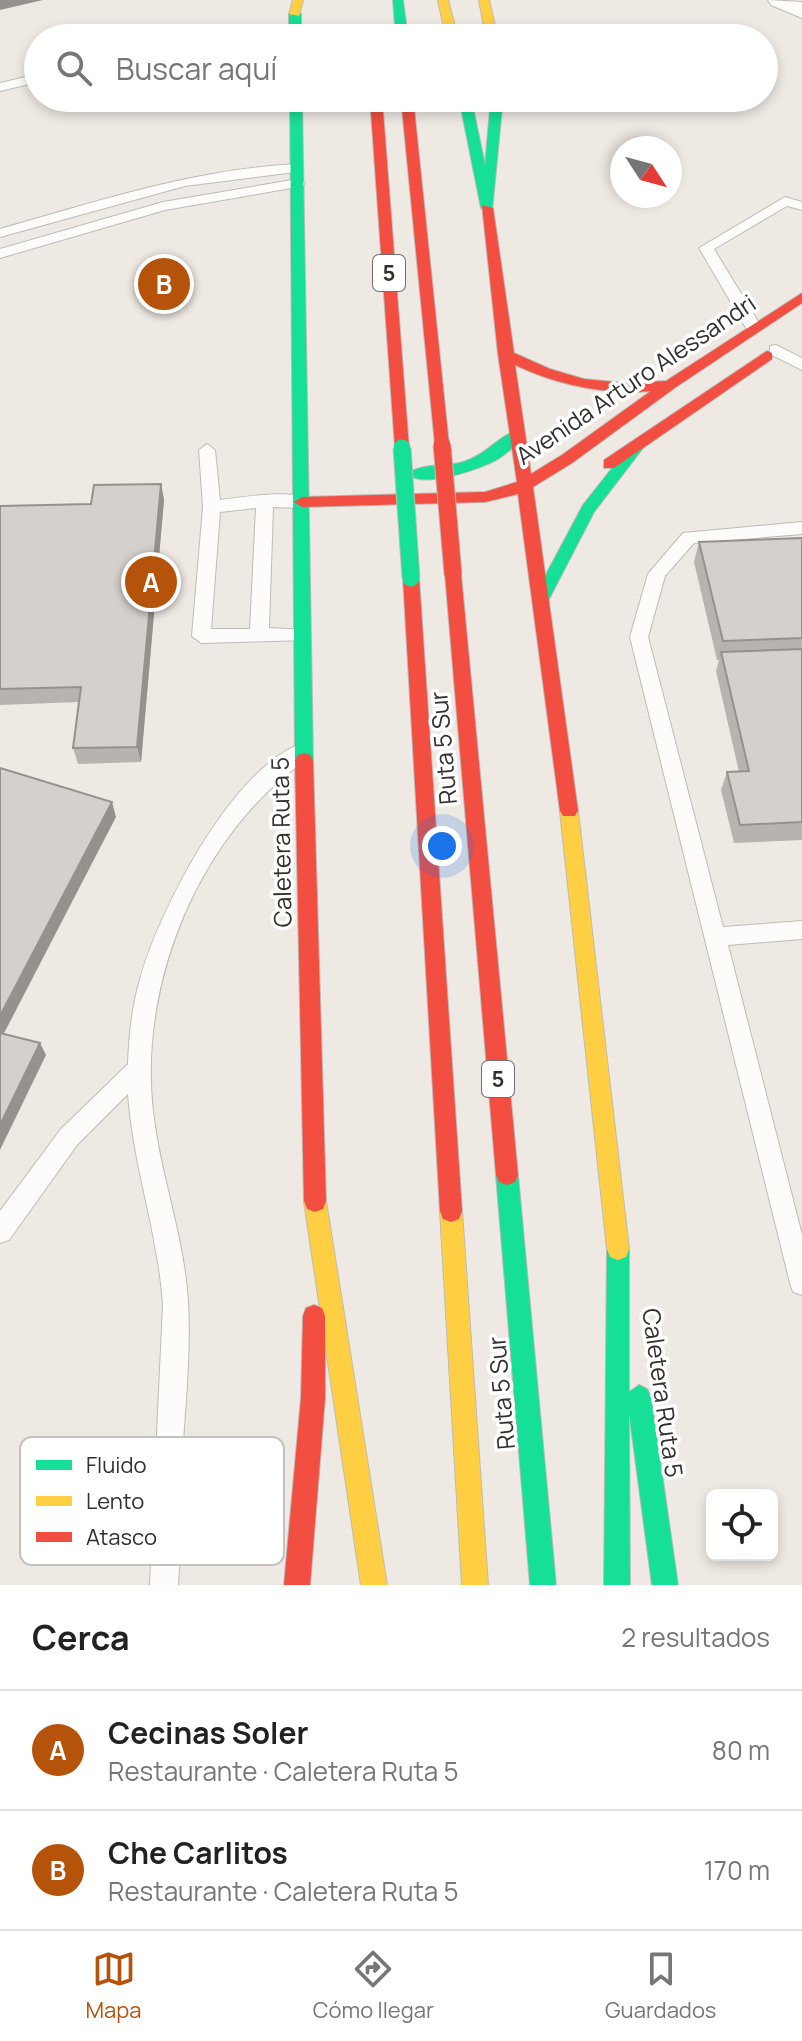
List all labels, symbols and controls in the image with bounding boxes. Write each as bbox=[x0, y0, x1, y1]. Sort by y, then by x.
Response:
search box bbox=[24, 24, 778, 112]
icon: search bbox=[52, 46, 96, 90]
text: Buscar aquí bbox=[116, 48, 277, 89]
north arrow bbox=[610, 136, 682, 208]
pin: B bbox=[138, 254, 190, 314]
road number: 5 bbox=[373, 255, 405, 291]
street label: Avenida Arturo Alessandri bbox=[509, 286, 762, 472]
pin: A bbox=[125, 552, 177, 612]
street label: Ruta 5 Sur bbox=[421, 690, 464, 806]
street label: Caletera Ruta 5 bbox=[263, 756, 298, 928]
your location bbox=[422, 826, 462, 866]
road number: 5 bbox=[482, 1061, 514, 1097]
street label: Caletera Ruta 5 bbox=[635, 1306, 692, 1480]
street label: Ruta 5 Sur bbox=[479, 1335, 522, 1451]
legend bbox=[20, 1437, 284, 1565]
text: Fluido bbox=[86, 1450, 146, 1480]
text: Lento bbox=[86, 1486, 144, 1516]
map controls bbox=[706, 1489, 778, 1561]
button: locate bbox=[706, 1489, 778, 1561]
text: Atasco bbox=[86, 1522, 157, 1552]
text: Cerca bbox=[32, 1614, 130, 1660]
text: 2 resultados bbox=[621, 1619, 770, 1655]
text: Cecinas Soler bbox=[108, 1712, 308, 1753]
text: A bbox=[49, 1732, 67, 1768]
text: 80 m bbox=[712, 1732, 770, 1768]
text: Restaurante · Caletera Ruta 5 bbox=[108, 1753, 458, 1789]
text: Che Carlitos bbox=[108, 1832, 288, 1873]
text: B bbox=[50, 1852, 66, 1888]
text: 170 m bbox=[704, 1852, 770, 1888]
text: Restaurante · Caletera Ruta 5 bbox=[108, 1873, 458, 1909]
tab: Mapa bbox=[86, 1947, 142, 2025]
tab: Cómo llegar bbox=[313, 1947, 434, 2025]
tab: Guardados bbox=[605, 1947, 716, 2025]

